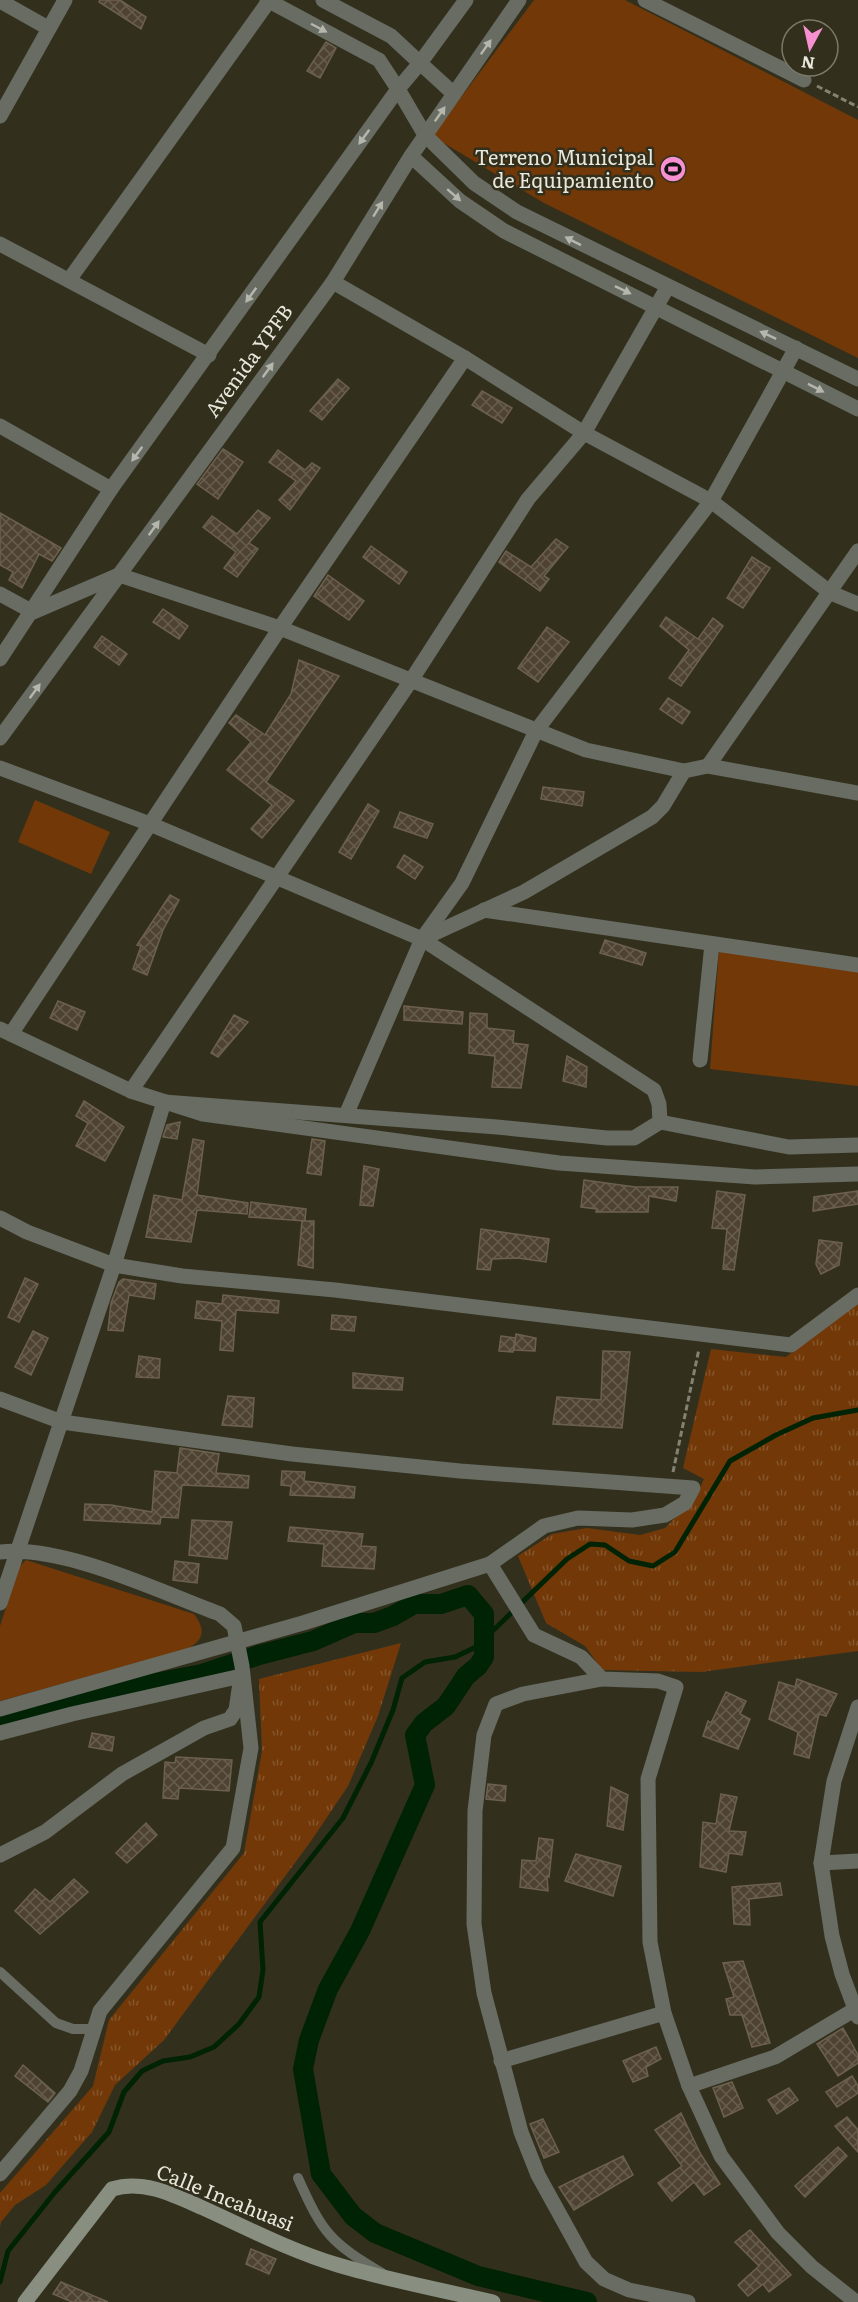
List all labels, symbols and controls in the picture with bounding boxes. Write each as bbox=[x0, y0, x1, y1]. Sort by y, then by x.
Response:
north arrow bbox=[780, 18, 840, 78]
one-way arrow bbox=[310, 23, 327, 33]
one-way arrow bbox=[480, 39, 492, 55]
text: N bbox=[799, 51, 816, 77]
one-way arrow bbox=[434, 107, 446, 123]
one-way arrow bbox=[358, 128, 370, 144]
place label: Terreno Municipal de Equipamiento bbox=[475, 141, 654, 194]
sports icon: Terreno Municipal de Equipamiento bbox=[658, 154, 688, 184]
one-way arrow bbox=[446, 188, 461, 201]
one-way arrow bbox=[372, 201, 383, 217]
one-way arrow bbox=[565, 236, 582, 245]
one-way arrow bbox=[615, 286, 632, 295]
one-way arrow bbox=[245, 287, 257, 303]
street label: Avenida YPFB bbox=[196, 297, 299, 423]
one-way arrow bbox=[759, 330, 776, 339]
one-way arrow bbox=[262, 363, 274, 378]
one-way arrow bbox=[808, 383, 825, 392]
one-way arrow bbox=[131, 445, 143, 461]
one-way arrow bbox=[147, 520, 159, 535]
one-way arrow bbox=[28, 683, 40, 698]
street label: Calle Incahuasi bbox=[152, 2155, 299, 2238]

